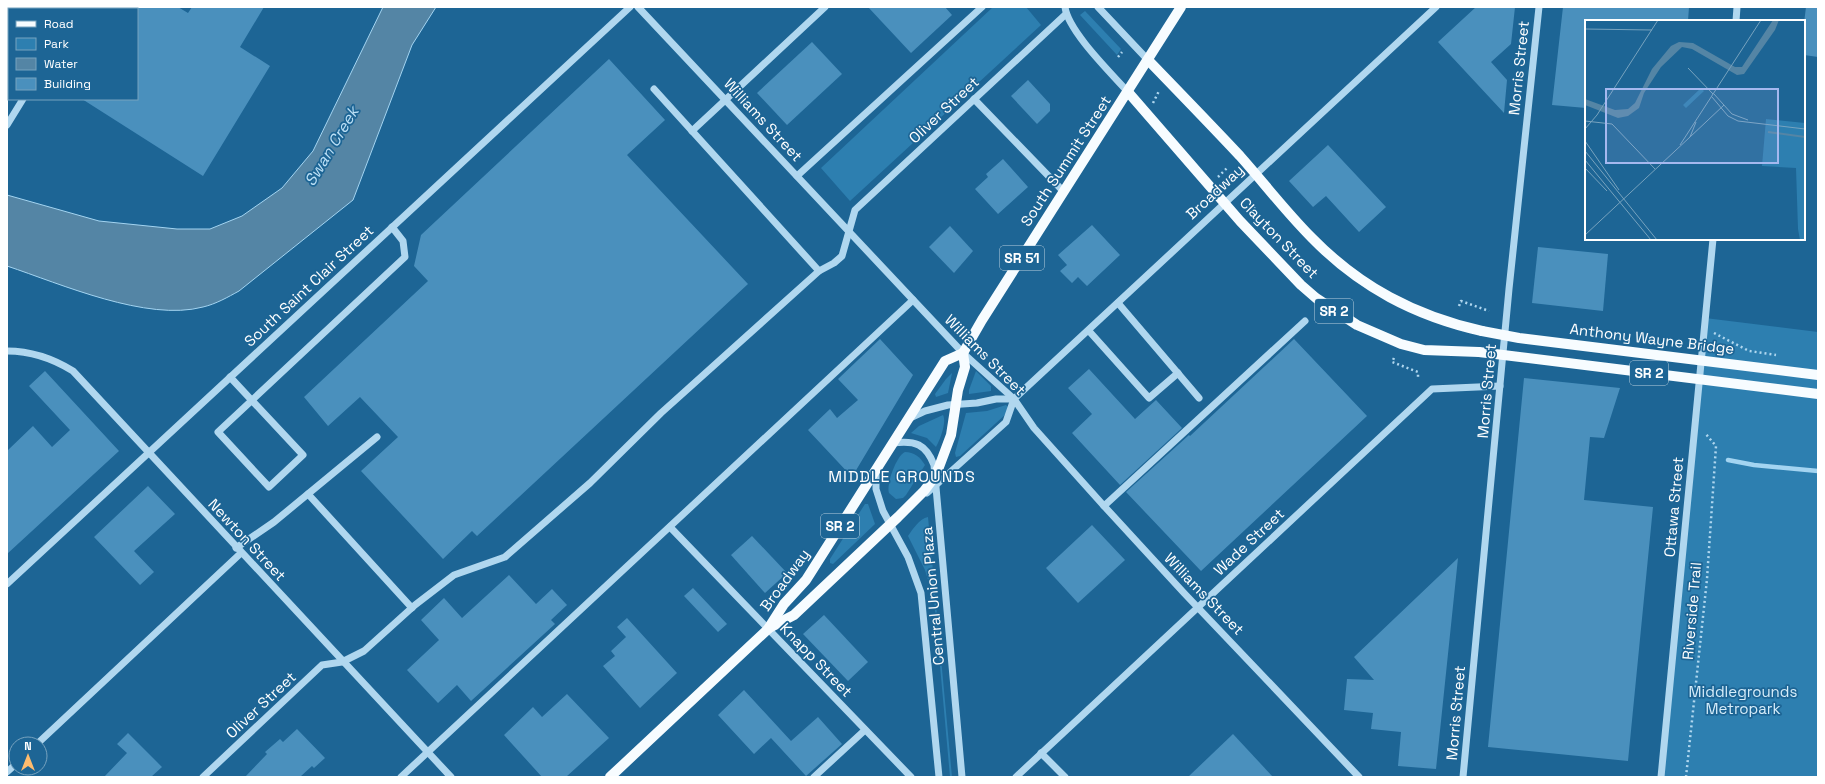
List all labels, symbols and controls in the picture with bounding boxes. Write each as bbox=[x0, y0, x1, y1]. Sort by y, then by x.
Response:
legend bbox=[8, 8, 138, 100]
text: Road bbox=[44, 16, 73, 32]
street label: Morris Street bbox=[1504, 20, 1533, 116]
inset map bbox=[1585, 20, 1805, 240]
text: Park bbox=[44, 36, 69, 52]
text: Water bbox=[44, 56, 78, 72]
street label: Oliver Street bbox=[904, 72, 983, 147]
street label: Williams Street bbox=[720, 74, 807, 165]
text: Building bbox=[44, 76, 91, 92]
street label: South Summit Street bbox=[1016, 92, 1115, 230]
water label: Swan Creek bbox=[299, 101, 365, 190]
street label: Broadway bbox=[1182, 160, 1248, 223]
street label: Clayton Street bbox=[1236, 193, 1323, 282]
street label: South Saint Clair Street bbox=[240, 221, 377, 350]
road number: SR 51 bbox=[1000, 246, 1044, 270]
road number: SR 2 bbox=[1315, 299, 1353, 323]
street label: Williams Street bbox=[941, 310, 1030, 399]
street label: Anthony Wayne Bridge bbox=[1569, 319, 1736, 358]
street label: Morris Street bbox=[1473, 343, 1500, 439]
road number: SR 2 bbox=[1630, 361, 1668, 385]
street label: Ottawa Street bbox=[1660, 456, 1687, 558]
district label: MIDDLE GROUNDS bbox=[828, 466, 976, 487]
street label: Newton Street bbox=[204, 495, 290, 585]
street label: Wade Street bbox=[1209, 504, 1288, 579]
road number: SR 2 bbox=[821, 514, 859, 538]
street label: Central Union Plaza bbox=[917, 526, 948, 666]
street label: Broadway bbox=[756, 545, 813, 614]
street label: Williams Street bbox=[1160, 549, 1248, 639]
street label: Riverside Trail bbox=[1678, 561, 1705, 661]
street label: Knapp Street bbox=[776, 619, 857, 701]
street label: Morris Street bbox=[1442, 665, 1469, 761]
street label: Oliver Street bbox=[221, 667, 300, 742]
park label: Middlegrounds Metropark bbox=[1689, 682, 1797, 718]
north arrow bbox=[8, 736, 48, 776]
text: N bbox=[24, 739, 32, 753]

